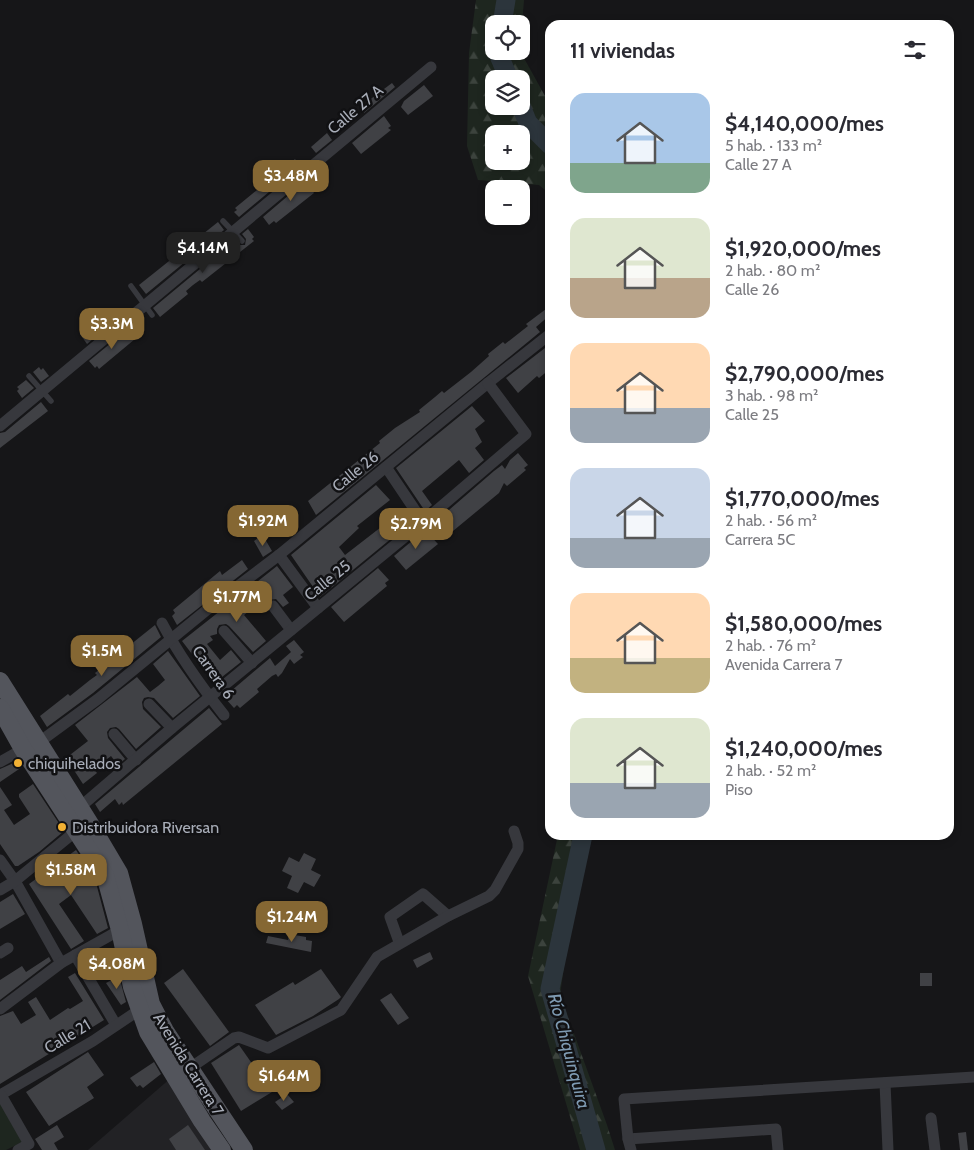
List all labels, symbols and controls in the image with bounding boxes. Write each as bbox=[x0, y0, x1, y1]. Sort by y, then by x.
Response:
map controls bbox=[485, 15, 530, 225]
button: locate bbox=[485, 15, 530, 60]
icon: filters bbox=[901, 36, 929, 64]
text: 11 viviendas bbox=[570, 38, 675, 63]
button: layers bbox=[485, 70, 530, 115]
street label: Calle 27 A bbox=[324, 81, 387, 138]
text: $4,140,000/mes bbox=[725, 111, 884, 136]
icon: home bbox=[610, 113, 670, 173]
button: + bbox=[485, 125, 530, 170]
text: 5 hab. · 133 m² bbox=[725, 136, 822, 155]
text: Calle 27 A bbox=[725, 155, 792, 174]
pin: $3.48M bbox=[250, 160, 332, 202]
text: $3.48M bbox=[264, 166, 318, 185]
button: − bbox=[485, 180, 530, 225]
pin: $4.14M bbox=[162, 232, 244, 274]
text: $1,920,000/mes bbox=[725, 236, 881, 261]
text: $4.14M bbox=[177, 238, 229, 257]
icon: home bbox=[610, 238, 670, 298]
text: 2 hab. · 80 m² bbox=[725, 261, 820, 280]
text: Calle 26 bbox=[725, 280, 779, 299]
pin: $3.3M bbox=[77, 308, 147, 350]
text: $3.3M bbox=[90, 314, 134, 333]
text: $2,790,000/mes bbox=[725, 361, 884, 386]
icon: home bbox=[610, 363, 670, 423]
text: 3 hab. · 98 m² bbox=[725, 386, 818, 405]
text: Calle 25 bbox=[725, 405, 779, 424]
street label: Calle 26 bbox=[328, 447, 382, 496]
text: $1,770,000/mes bbox=[725, 486, 879, 511]
icon: home bbox=[610, 488, 670, 548]
pin: $1.92M bbox=[222, 504, 304, 547]
pin: $2.79M bbox=[375, 508, 457, 550]
text: $1.92M bbox=[238, 511, 288, 530]
text: 2 hab. · 56 m² bbox=[725, 511, 817, 530]
text: $2.79M bbox=[390, 514, 442, 533]
text: Carrera 5C bbox=[725, 530, 795, 549]
street label: Calle 25 bbox=[300, 556, 354, 605]
pin: $1.77M bbox=[196, 580, 278, 623]
text: $1.77M bbox=[213, 587, 261, 606]
text: $1,580,000/mes bbox=[725, 611, 882, 636]
icon: home bbox=[610, 613, 670, 673]
pin: $1.5M bbox=[67, 634, 137, 677]
text: 2 hab. · 76 m² bbox=[725, 636, 816, 655]
text: $1.5M bbox=[82, 641, 122, 660]
street label: Carrera 6 bbox=[188, 642, 239, 703]
text: Avenida Carrera 7 bbox=[725, 655, 843, 674]
text: $1,240,000/mes bbox=[725, 736, 882, 761]
icon: home bbox=[610, 738, 670, 798]
place label: chiquihelados bbox=[28, 754, 121, 773]
marker: chiquihelados bbox=[12, 757, 24, 769]
text: 2 hab. · 52 m² bbox=[725, 761, 816, 780]
text: Piso bbox=[725, 780, 753, 799]
place label: Distribuidora Riversan bbox=[72, 818, 219, 837]
marker: Distribuidora Riversan bbox=[56, 821, 68, 833]
pin: $1.58M bbox=[30, 854, 112, 896]
text: $1.58M bbox=[46, 860, 96, 879]
pin: $1.24M bbox=[251, 900, 333, 943]
text: $1.24M bbox=[267, 907, 317, 926]
pin: $4.08M bbox=[76, 948, 158, 990]
text: $4.08M bbox=[89, 954, 145, 973]
water label: Río Chiquinquira bbox=[543, 991, 595, 1111]
street label: Avenida Carrera 7 bbox=[149, 1009, 228, 1119]
street label: Calle 21 bbox=[41, 1015, 94, 1058]
pin: $1.64M bbox=[243, 1060, 325, 1102]
text: $1.64M bbox=[259, 1066, 310, 1085]

